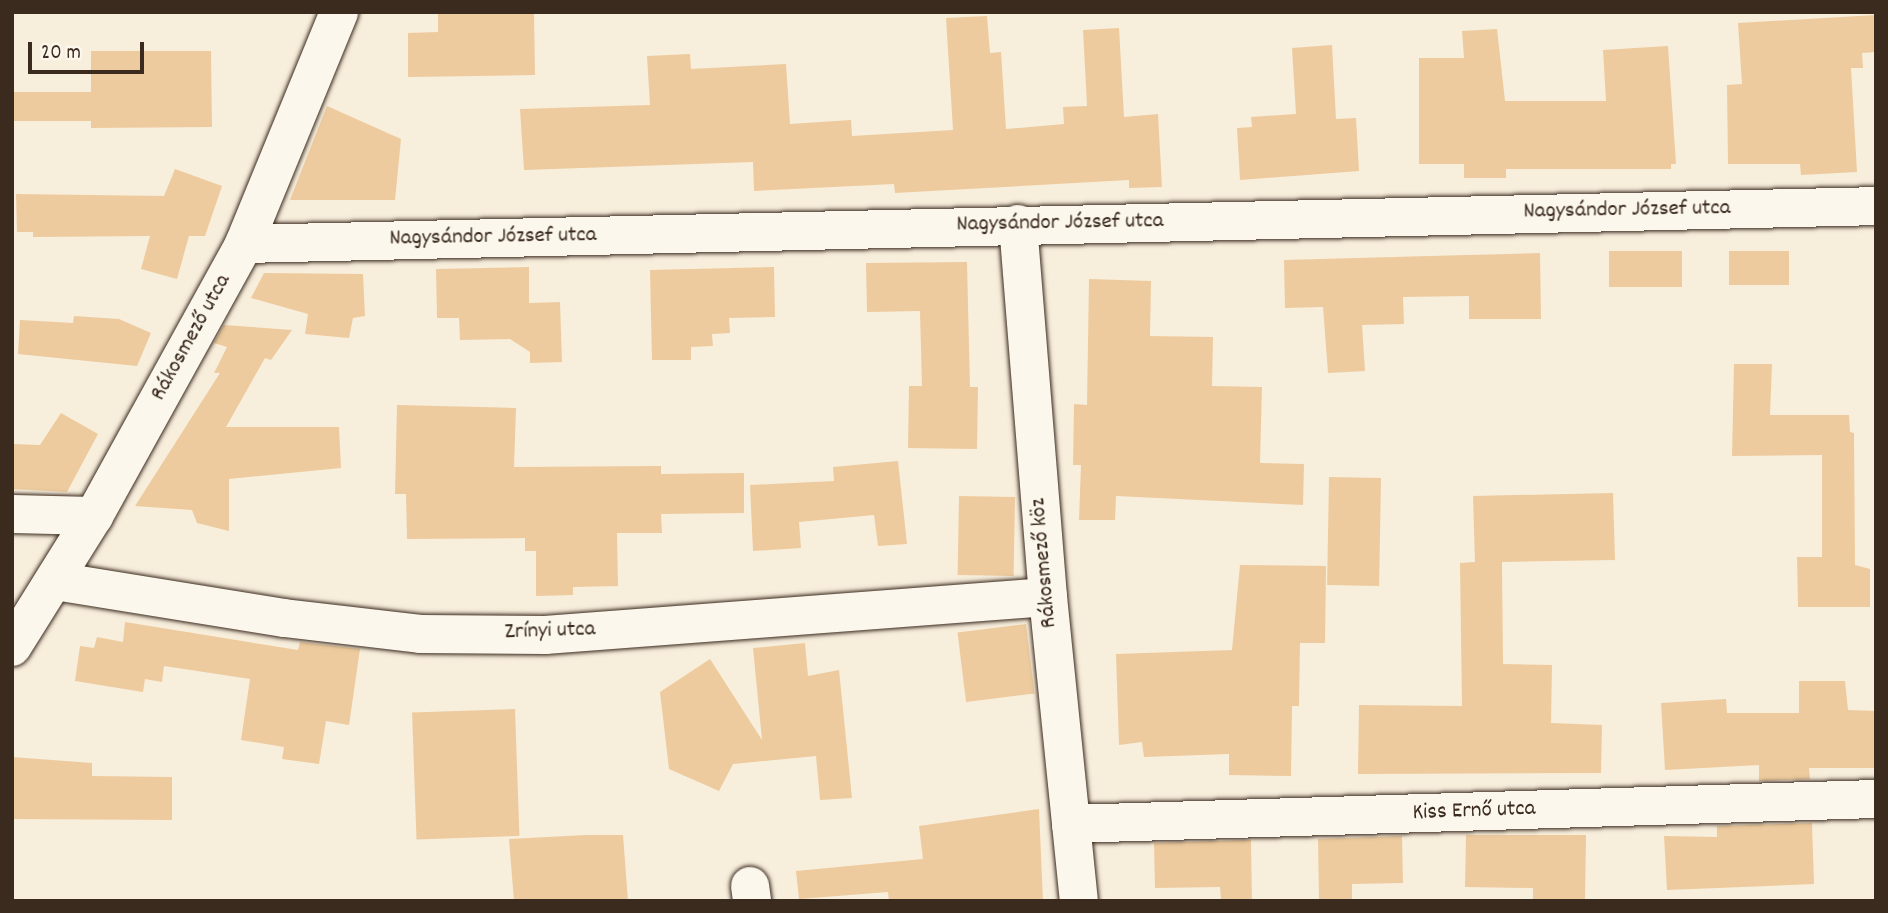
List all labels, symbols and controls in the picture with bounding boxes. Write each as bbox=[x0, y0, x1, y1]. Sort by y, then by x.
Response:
scale bar bbox=[32, 28, 147, 72]
text: 20 m bbox=[41, 39, 81, 69]
street label: Nagysándor József utca bbox=[1523, 195, 1731, 227]
street label: Nagysándor József utca bbox=[956, 208, 1164, 240]
street label: Nagysándor József utca bbox=[389, 222, 597, 254]
street label: Rákosmező utca bbox=[146, 270, 238, 406]
street label: Rákosmező köz bbox=[1026, 497, 1064, 629]
street label: Zrínyi utca bbox=[504, 617, 596, 647]
street label: Kiss Ernő utca bbox=[1412, 796, 1536, 828]

